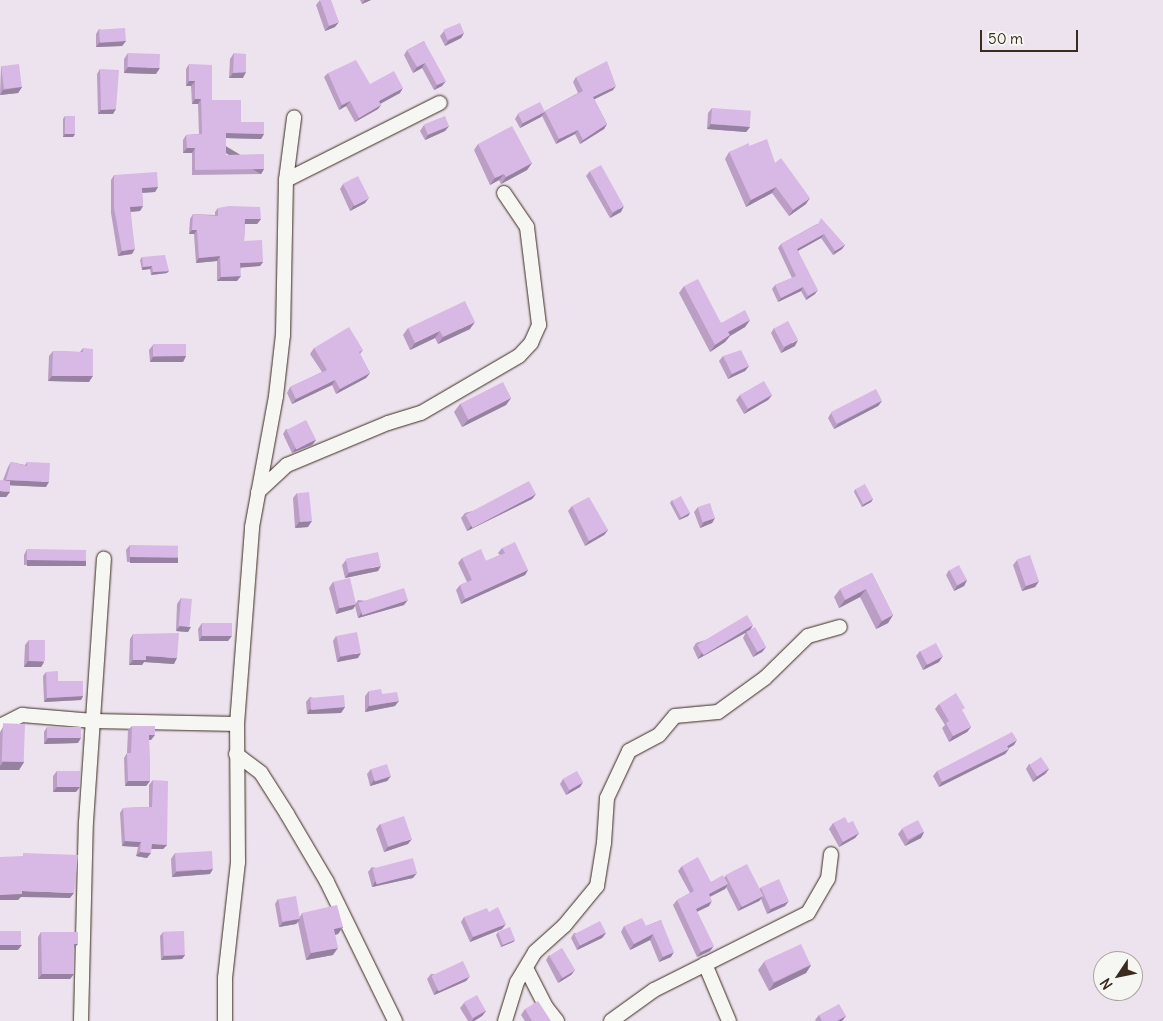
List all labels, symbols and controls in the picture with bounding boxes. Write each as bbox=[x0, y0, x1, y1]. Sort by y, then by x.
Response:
scale bar bbox=[983, 20, 1080, 52]
text: 50 m bbox=[988, 29, 1023, 48]
north arrow bbox=[1093, 951, 1143, 1001]
text: N bbox=[1096, 975, 1117, 993]

